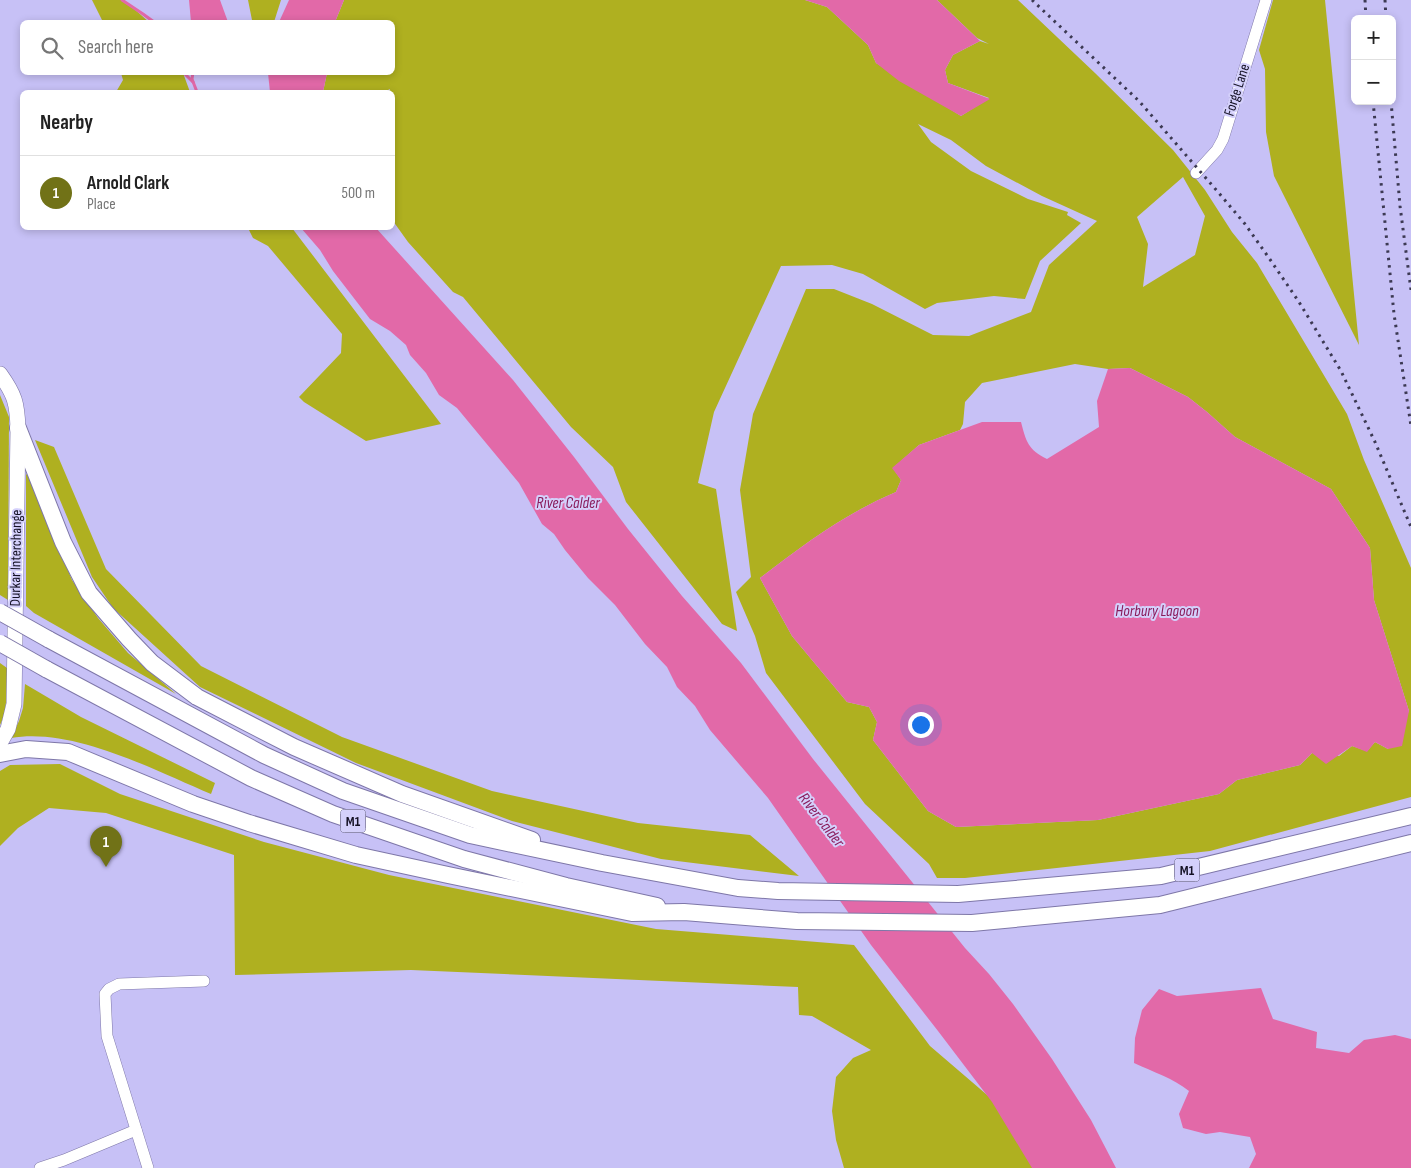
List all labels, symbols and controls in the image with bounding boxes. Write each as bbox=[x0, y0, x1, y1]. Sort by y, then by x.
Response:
map controls bbox=[1351, 15, 1396, 105]
button: + bbox=[1351, 15, 1396, 60]
search box bbox=[20, 20, 395, 75]
icon: search bbox=[38, 34, 66, 62]
text: Search here bbox=[78, 36, 154, 59]
button: − bbox=[1351, 60, 1396, 105]
street label: Forge Lane bbox=[1220, 62, 1254, 118]
text: Nearby bbox=[40, 110, 93, 135]
text: Arnold Clark bbox=[87, 172, 169, 195]
text: 1 bbox=[53, 184, 59, 203]
text: 500 m bbox=[341, 184, 375, 203]
text: Place bbox=[87, 195, 116, 214]
water label: River Calder bbox=[536, 494, 600, 513]
street label: Durkar Interchange bbox=[6, 509, 26, 607]
water label: Horbury Lagoon bbox=[1115, 602, 1199, 621]
your location bbox=[908, 712, 934, 738]
water label: River Calder bbox=[794, 789, 848, 851]
road number: M1 bbox=[340, 809, 366, 832]
pin: 1 bbox=[90, 826, 122, 867]
road number: M1 bbox=[1174, 858, 1200, 882]

